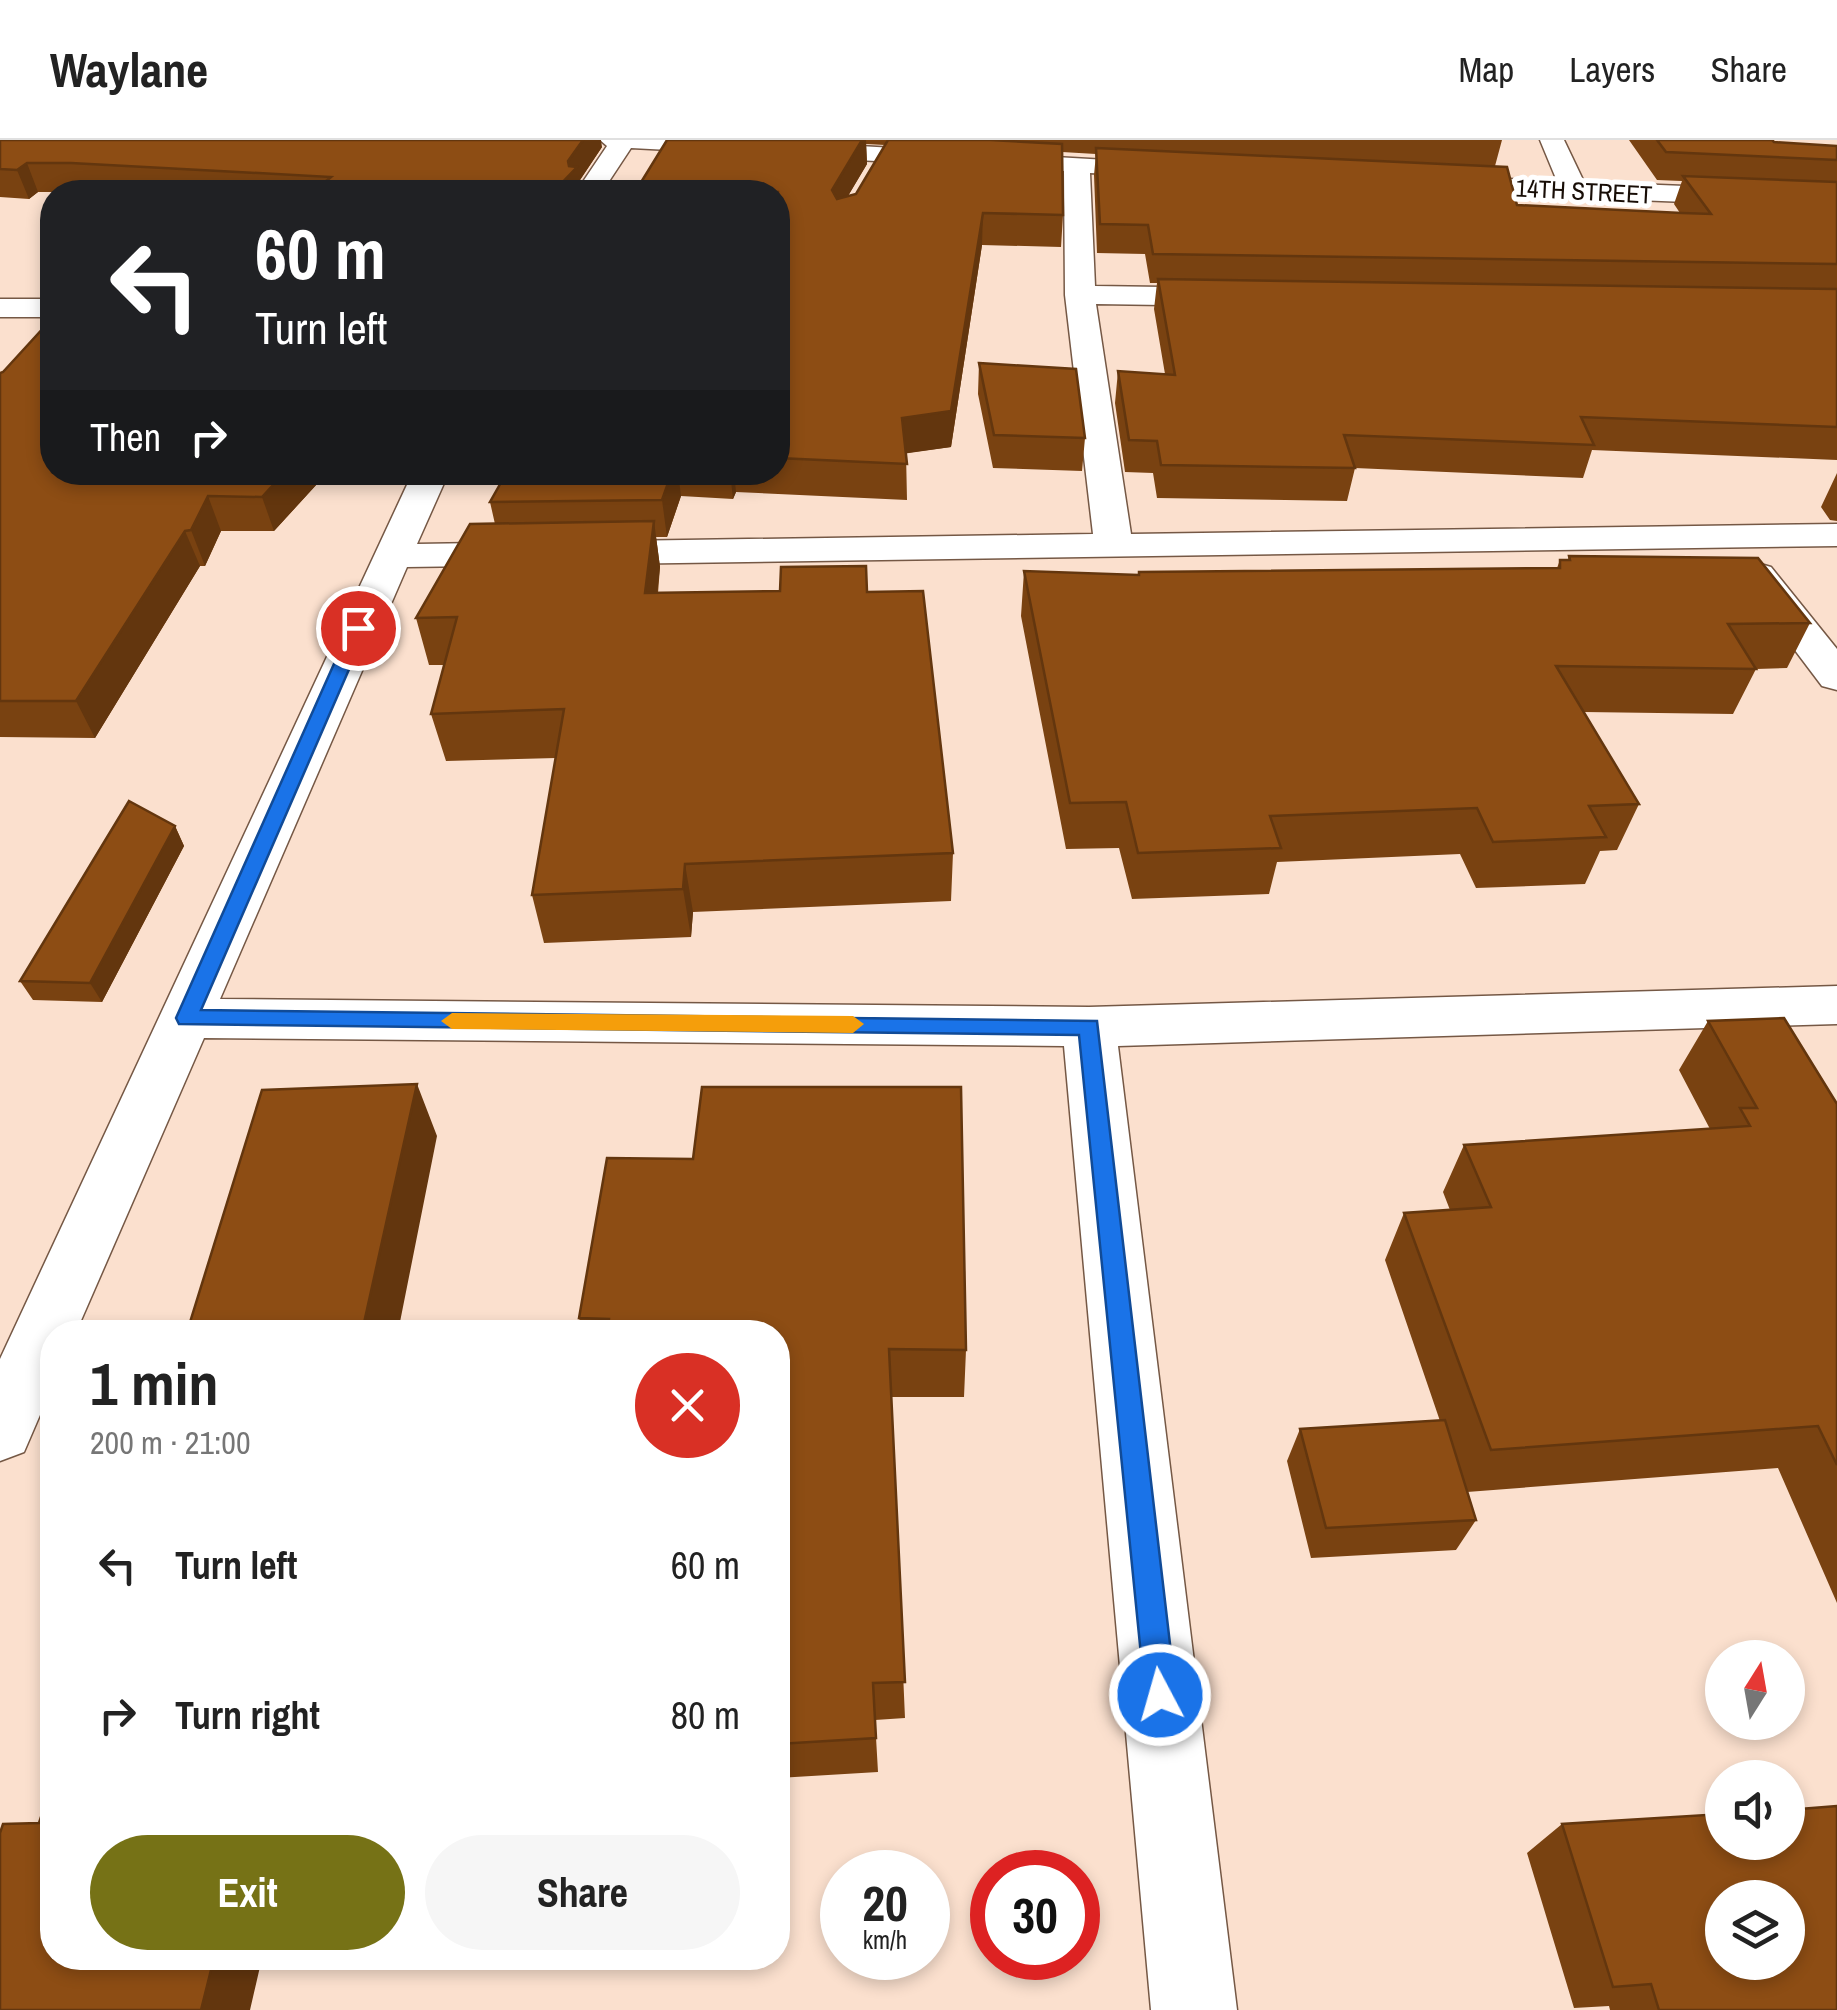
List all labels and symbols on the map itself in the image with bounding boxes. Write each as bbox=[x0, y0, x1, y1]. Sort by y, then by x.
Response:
street label: 14TH STREET bbox=[1515, 170, 1654, 212]
pin bbox=[316, 586, 401, 671]
north arrow bbox=[1705, 1640, 1805, 1740]
position arrow bbox=[1108, 1643, 1212, 1747]
speed limit sign: 30 bbox=[970, 1850, 1100, 1980]

